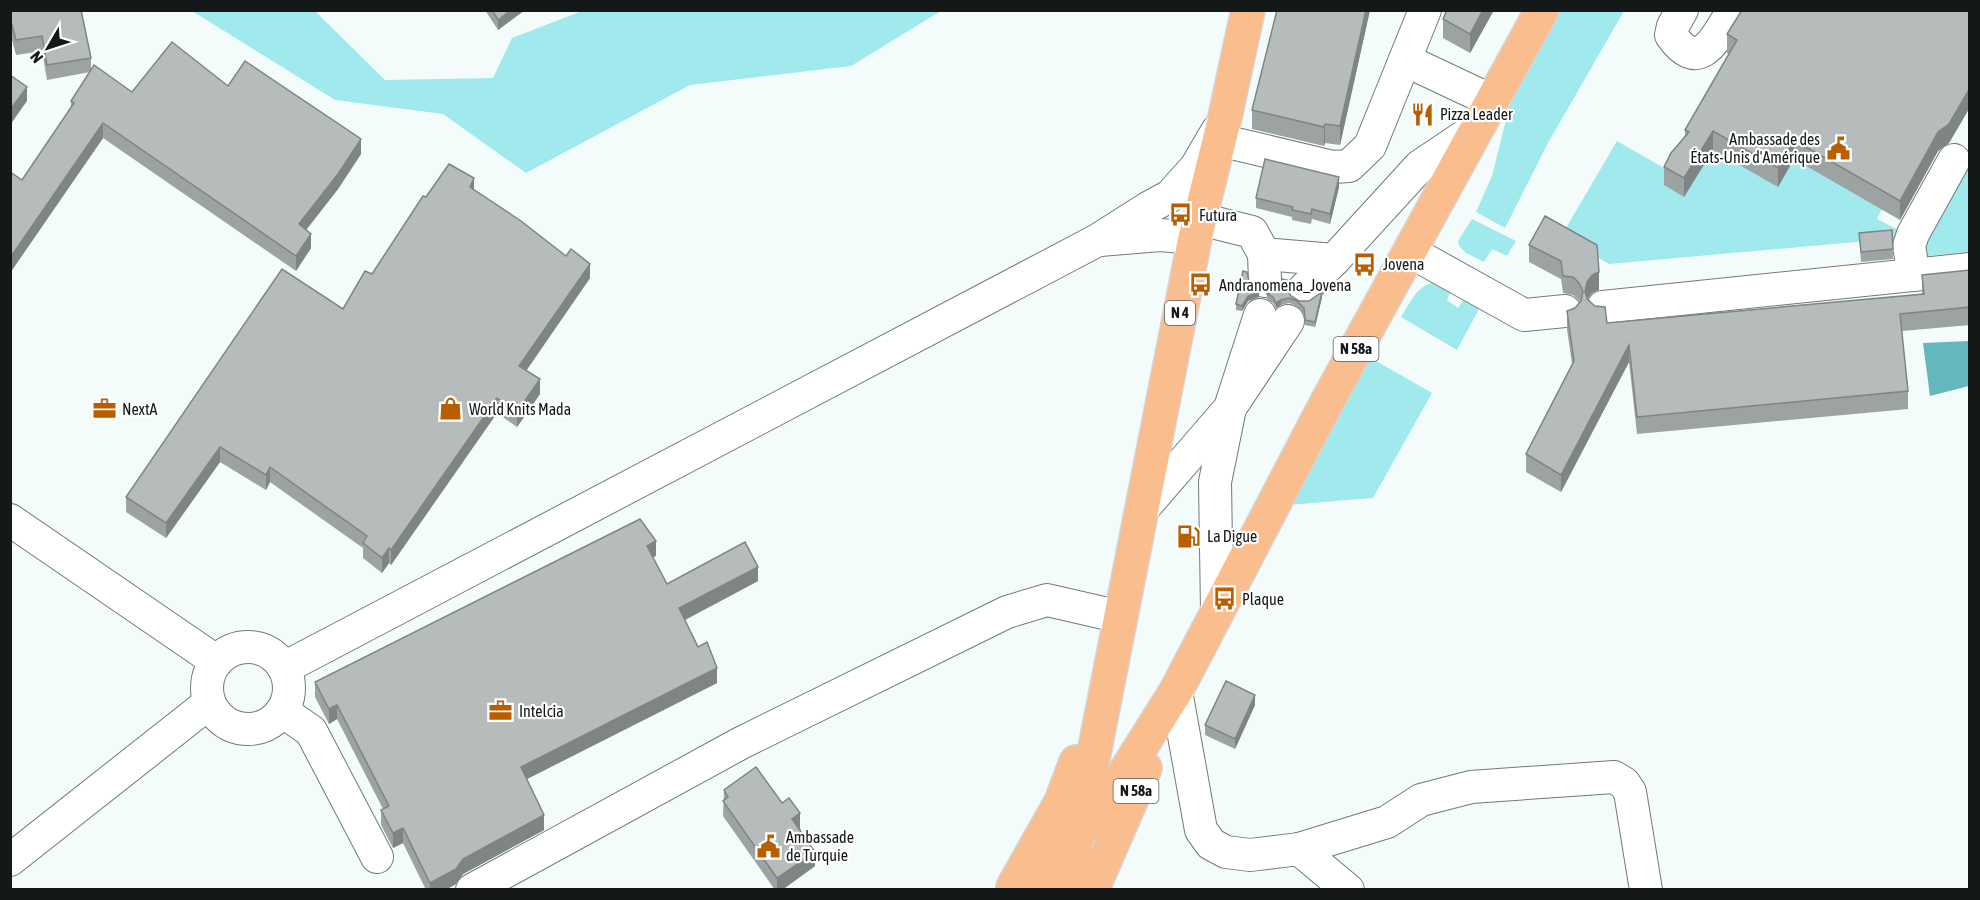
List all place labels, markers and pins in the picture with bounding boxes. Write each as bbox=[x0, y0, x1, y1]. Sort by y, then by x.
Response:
restaurant icon: Pizza Leader bbox=[1409, 101, 1435, 127]
place label: Pizza Leader bbox=[1440, 105, 1513, 123]
place label: Ambassade des États-Unis d'Amérique bbox=[1690, 130, 1820, 167]
public building icon: Ambassade des États-Unis d'Amérique bbox=[1825, 135, 1851, 161]
bus stop icon: Futura bbox=[1168, 202, 1194, 228]
place label: Futura bbox=[1199, 206, 1237, 224]
bus stop icon: Jovena bbox=[1352, 251, 1378, 277]
place label: Jovena bbox=[1383, 255, 1424, 273]
bus stop icon: Andranomena_Jovena bbox=[1188, 272, 1214, 298]
place label: Andranomena_Jovena bbox=[1219, 276, 1352, 294]
office icon: NextA bbox=[91, 396, 117, 422]
shop icon: World Knits Mada bbox=[438, 396, 464, 422]
place label: NextA bbox=[122, 400, 158, 418]
place label: World Knits Mada bbox=[469, 400, 571, 418]
fuel station icon: La Digue bbox=[1176, 523, 1202, 549]
place label: La Digue bbox=[1207, 527, 1257, 546]
bus stop icon: Plaque bbox=[1211, 586, 1237, 612]
place label: Plaque bbox=[1242, 590, 1284, 609]
office icon: Intelcia bbox=[488, 698, 514, 724]
place label: Intelcia bbox=[519, 702, 564, 720]
place label: Ambassade de Turquie bbox=[786, 828, 854, 865]
public building icon: Ambassade de Turquie bbox=[755, 833, 781, 859]

